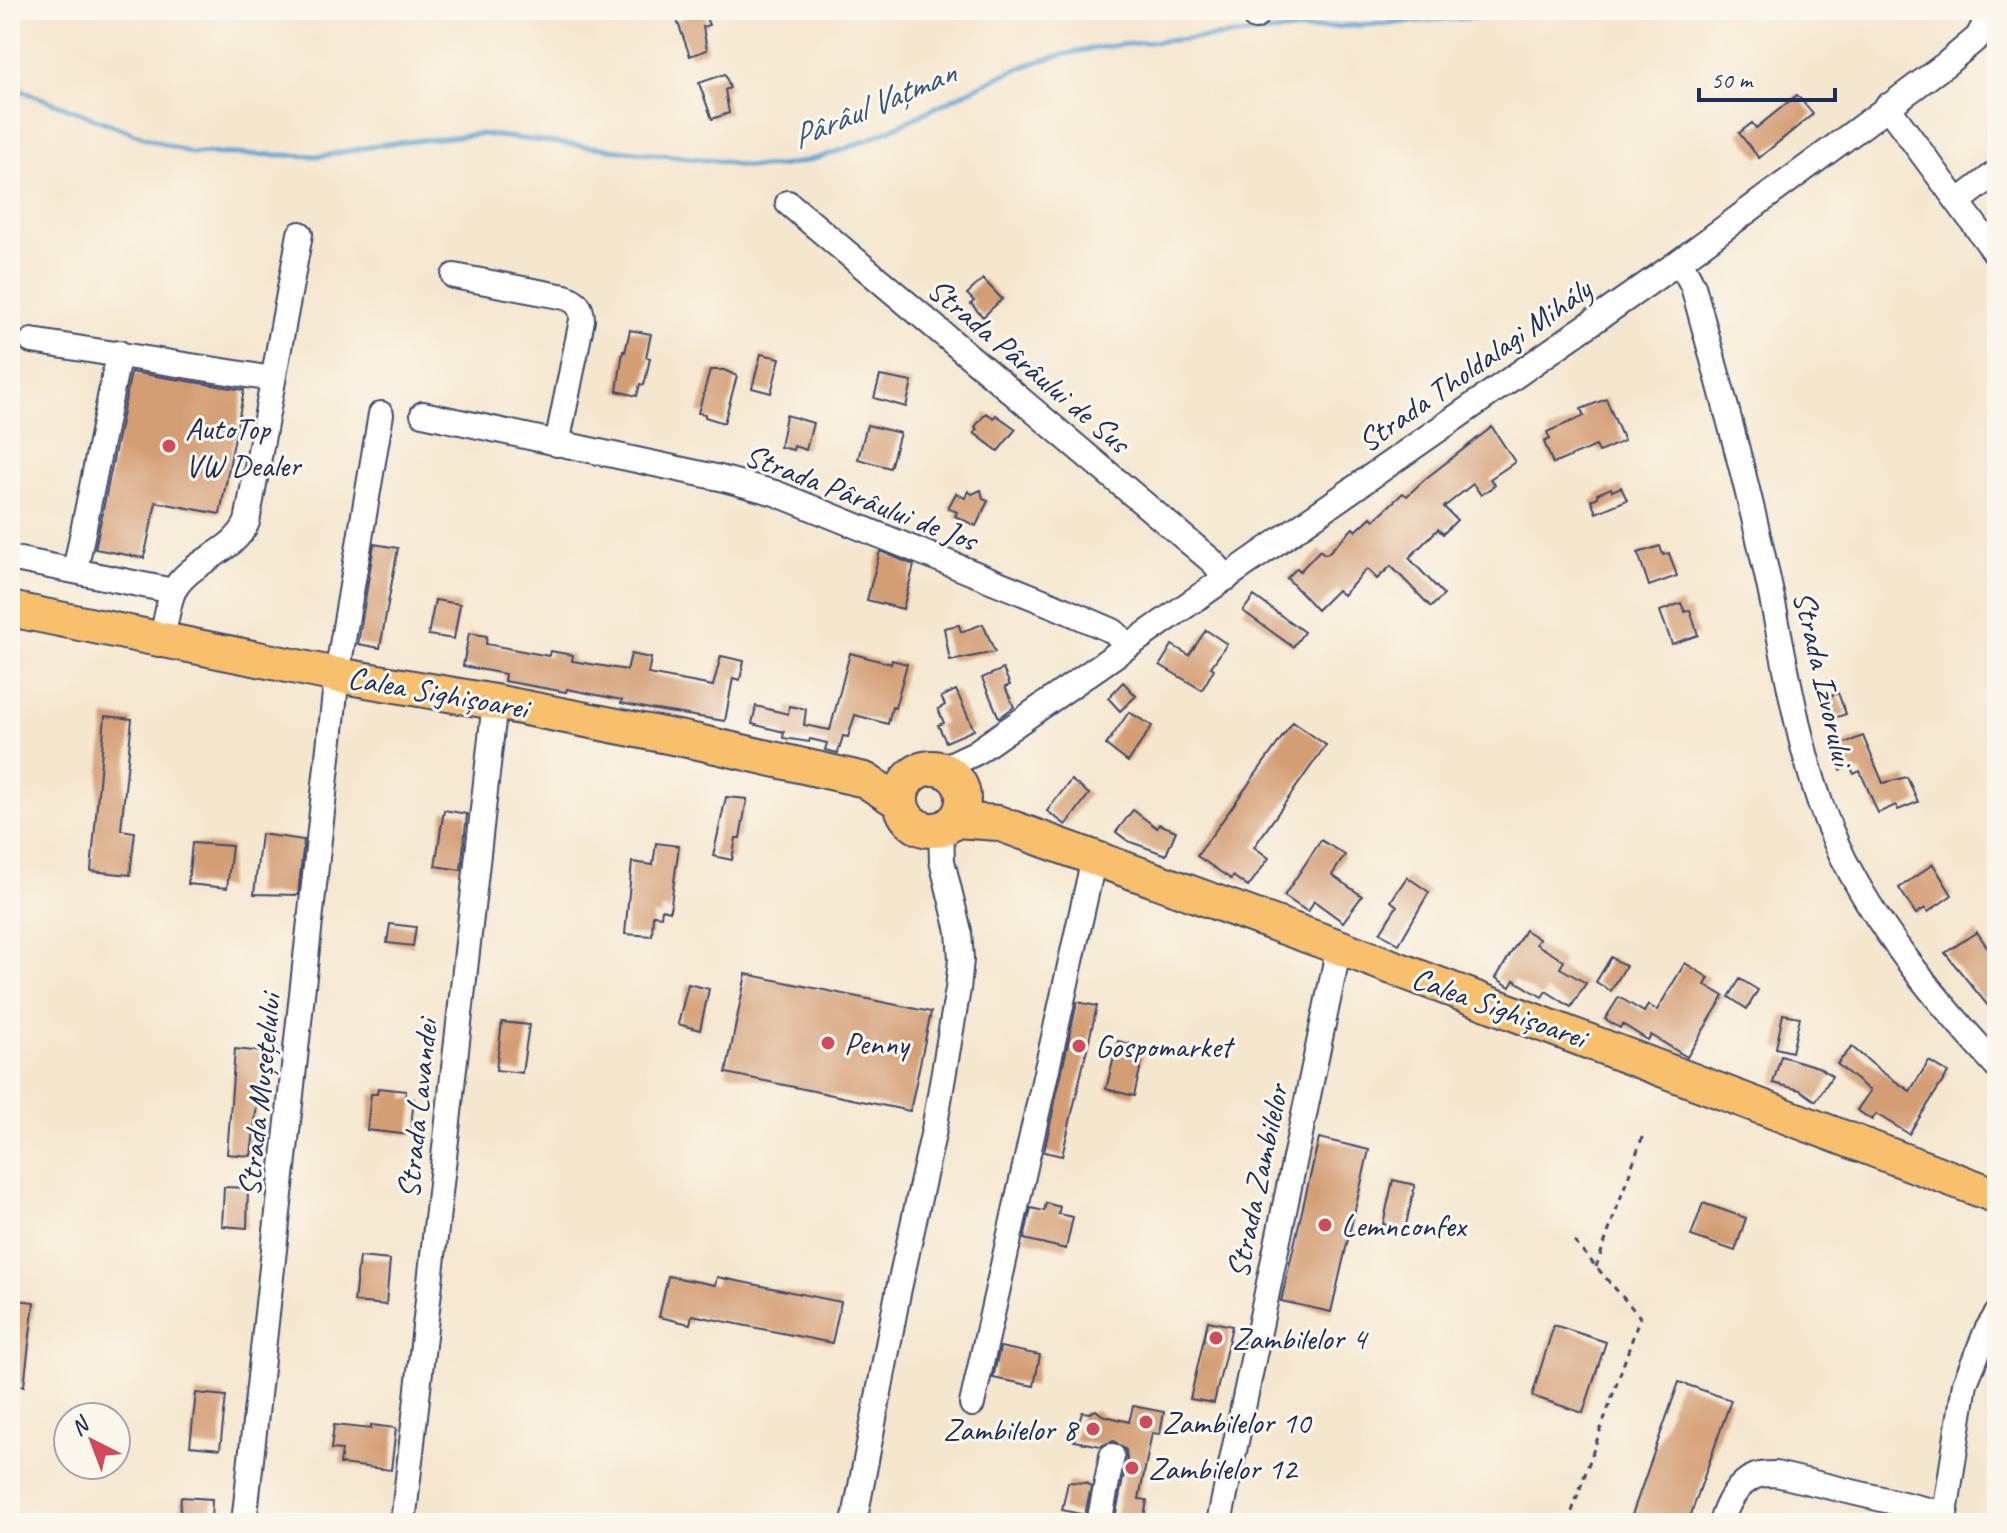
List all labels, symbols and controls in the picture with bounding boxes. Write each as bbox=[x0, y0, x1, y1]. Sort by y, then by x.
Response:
water label: Pârâul Vațman bbox=[785, 50, 964, 158]
scale bar bbox=[1699, 52, 1835, 102]
text: 50 m bbox=[1711, 65, 1754, 95]
street label: Strada Tholdalagi Mihály bbox=[1349, 268, 1601, 461]
street label: Strada Pârâului de Sus bbox=[919, 269, 1141, 464]
place label: AutoTop VW Dealer bbox=[185, 408, 303, 486]
street label: Strada Pârâului de Jos bbox=[739, 434, 986, 562]
marker: AutoTop VW Dealer bbox=[160, 437, 178, 455]
street label: Strada Izvorului bbox=[1784, 587, 1864, 773]
street label: Calea Sighișoarei bbox=[345, 656, 535, 729]
street label: Calea Sighișoarei bbox=[1406, 957, 1595, 1059]
street label: Strada Mușețelului bbox=[228, 988, 291, 1198]
street label: Strada Lavandei bbox=[388, 1014, 448, 1201]
place label: Penny bbox=[844, 1023, 911, 1064]
place label: Gospomarket bbox=[1095, 1026, 1236, 1067]
marker: Penny bbox=[819, 1034, 837, 1052]
marker: Gospomarket bbox=[1070, 1037, 1088, 1055]
street label: Strada Zambilelor bbox=[1217, 1078, 1299, 1282]
place label: Lemnconfex bbox=[1341, 1205, 1468, 1246]
marker: Lemnconfex bbox=[1316, 1216, 1334, 1234]
place label: Zambilelor 4 bbox=[1232, 1318, 1370, 1359]
marker: Zambilelor 4 bbox=[1207, 1329, 1225, 1347]
north arrow bbox=[52, 1401, 132, 1481]
place label: Zambilelor 10 bbox=[1162, 1402, 1313, 1443]
place label: Zambilelor 8 bbox=[943, 1409, 1080, 1450]
text: N bbox=[65, 1410, 96, 1442]
marker: Zambilelor 10 bbox=[1137, 1413, 1155, 1431]
marker: Zambilelor 8 bbox=[1084, 1420, 1102, 1438]
place label: Zambilelor 12 bbox=[1148, 1448, 1299, 1489]
marker: Zambilelor 12 bbox=[1123, 1459, 1141, 1477]

